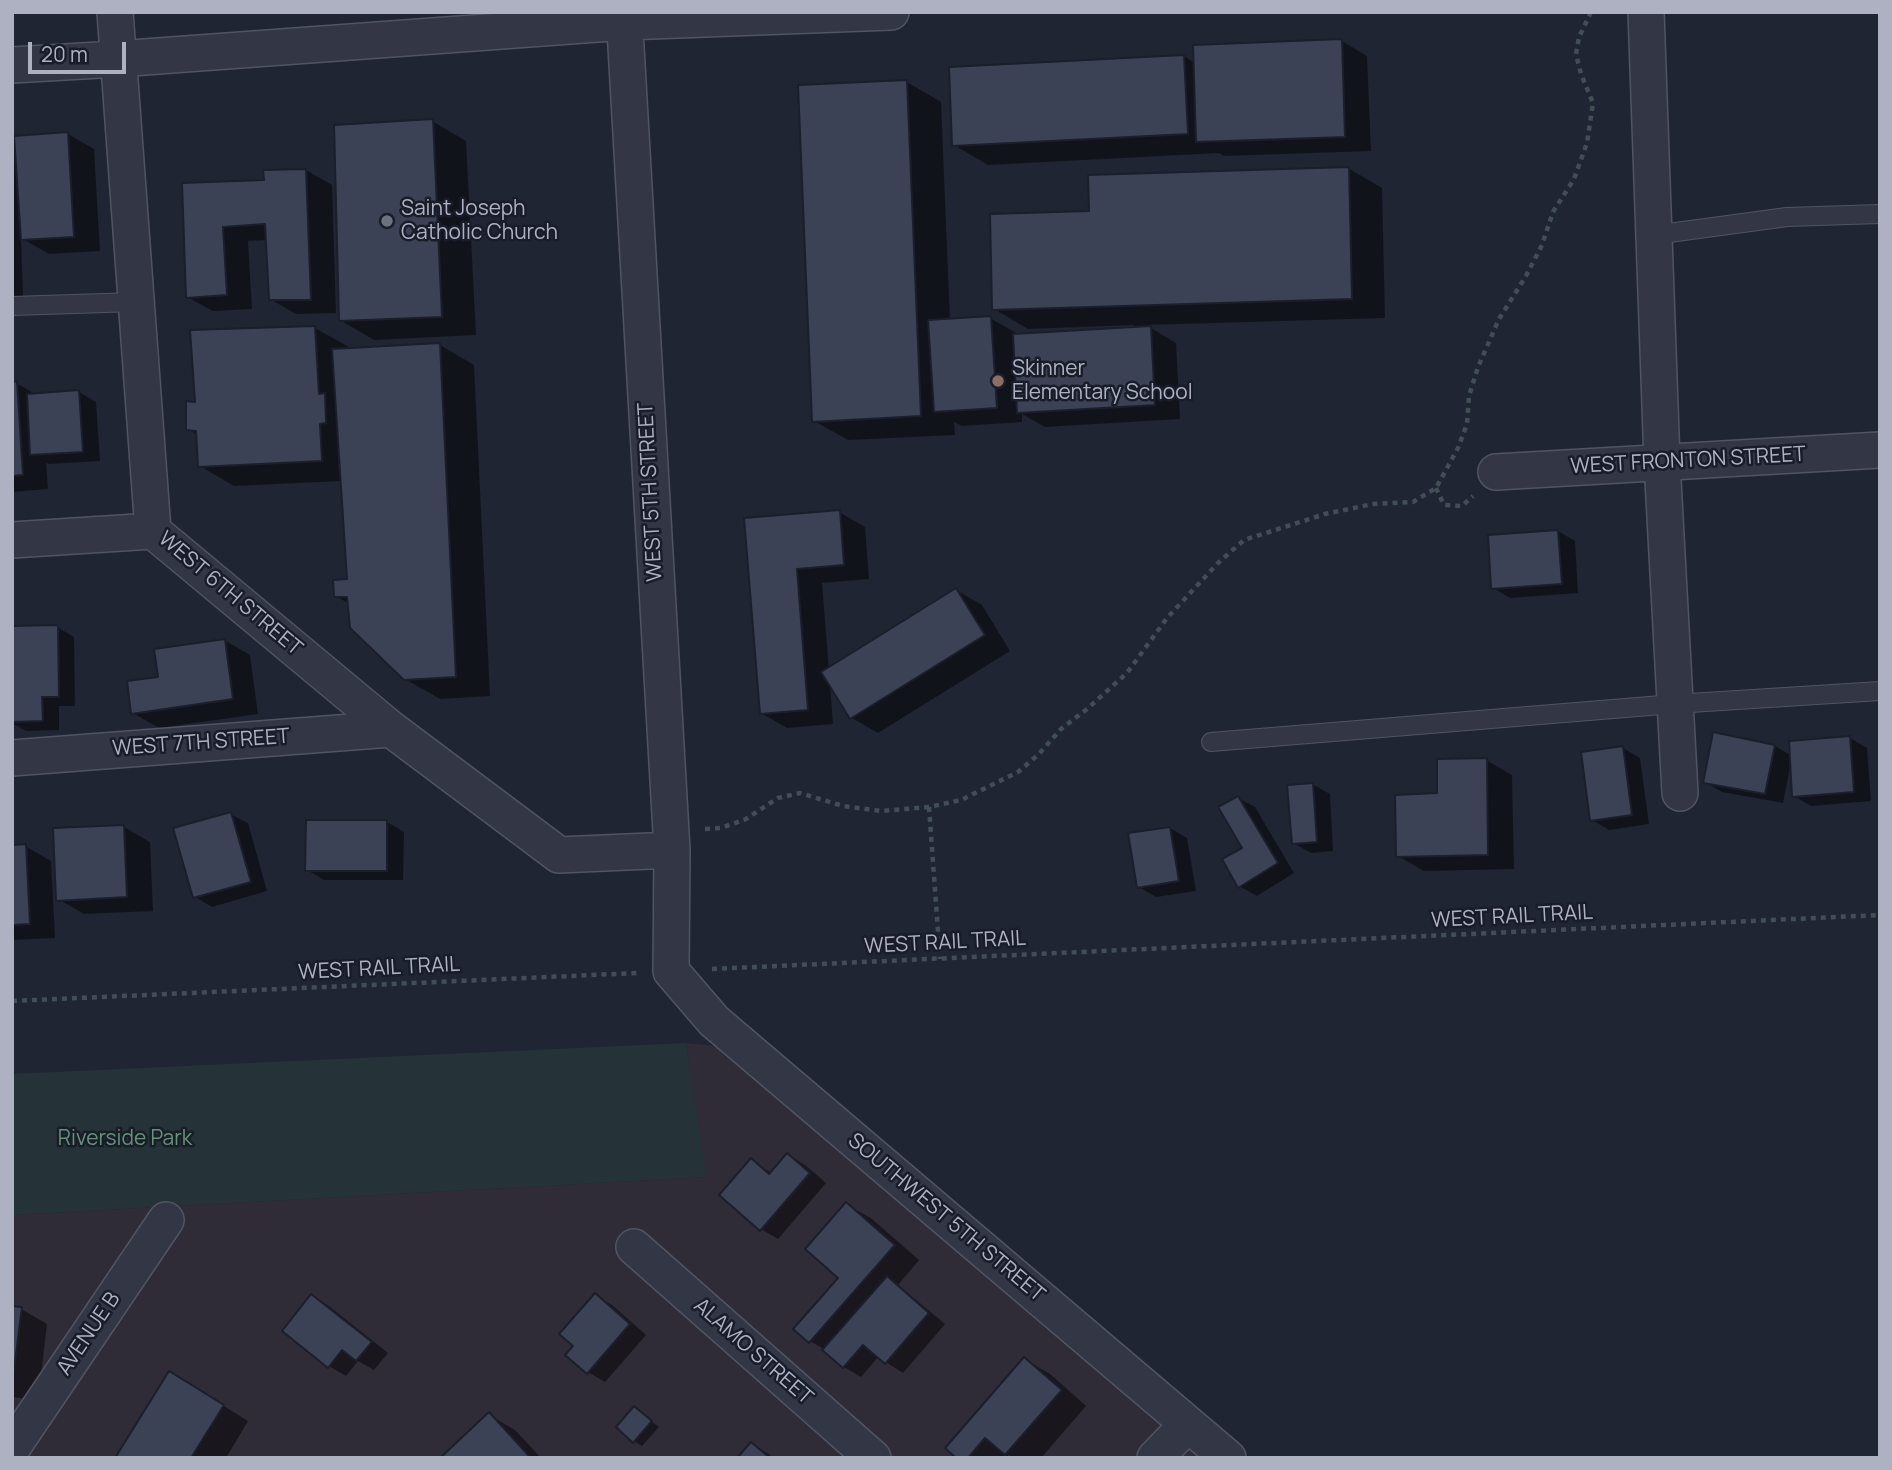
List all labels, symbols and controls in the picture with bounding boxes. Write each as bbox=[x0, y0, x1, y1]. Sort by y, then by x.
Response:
scale bar bbox=[32, 28, 130, 72]
text: 20 m bbox=[41, 40, 88, 68]
place label: Saint Joseph Catholic Church bbox=[401, 196, 558, 246]
marker: Saint Joseph Catholic Church bbox=[379, 213, 395, 229]
place label: Skinner Elementary School bbox=[1012, 356, 1193, 406]
marker: Skinner Elementary School bbox=[990, 373, 1006, 389]
street label: WEST 5TH STREET bbox=[634, 402, 668, 582]
street label: WEST FRONTON STREET bbox=[1570, 442, 1806, 480]
street label: WEST 6TH STREET bbox=[153, 526, 307, 662]
street label: WEST 7TH STREET bbox=[112, 724, 290, 762]
street label: WEST RAIL TRAIL bbox=[1431, 900, 1593, 934]
street label: WEST RAIL TRAIL bbox=[864, 926, 1026, 960]
street label: WEST RAIL TRAIL bbox=[298, 952, 460, 986]
park label: Riverside Park bbox=[58, 1126, 192, 1152]
street label: SOUTHWEST 5TH STREET bbox=[843, 1128, 1049, 1308]
street label: AVENUE B bbox=[52, 1288, 126, 1380]
street label: ALAMO STREET bbox=[688, 1293, 818, 1411]

